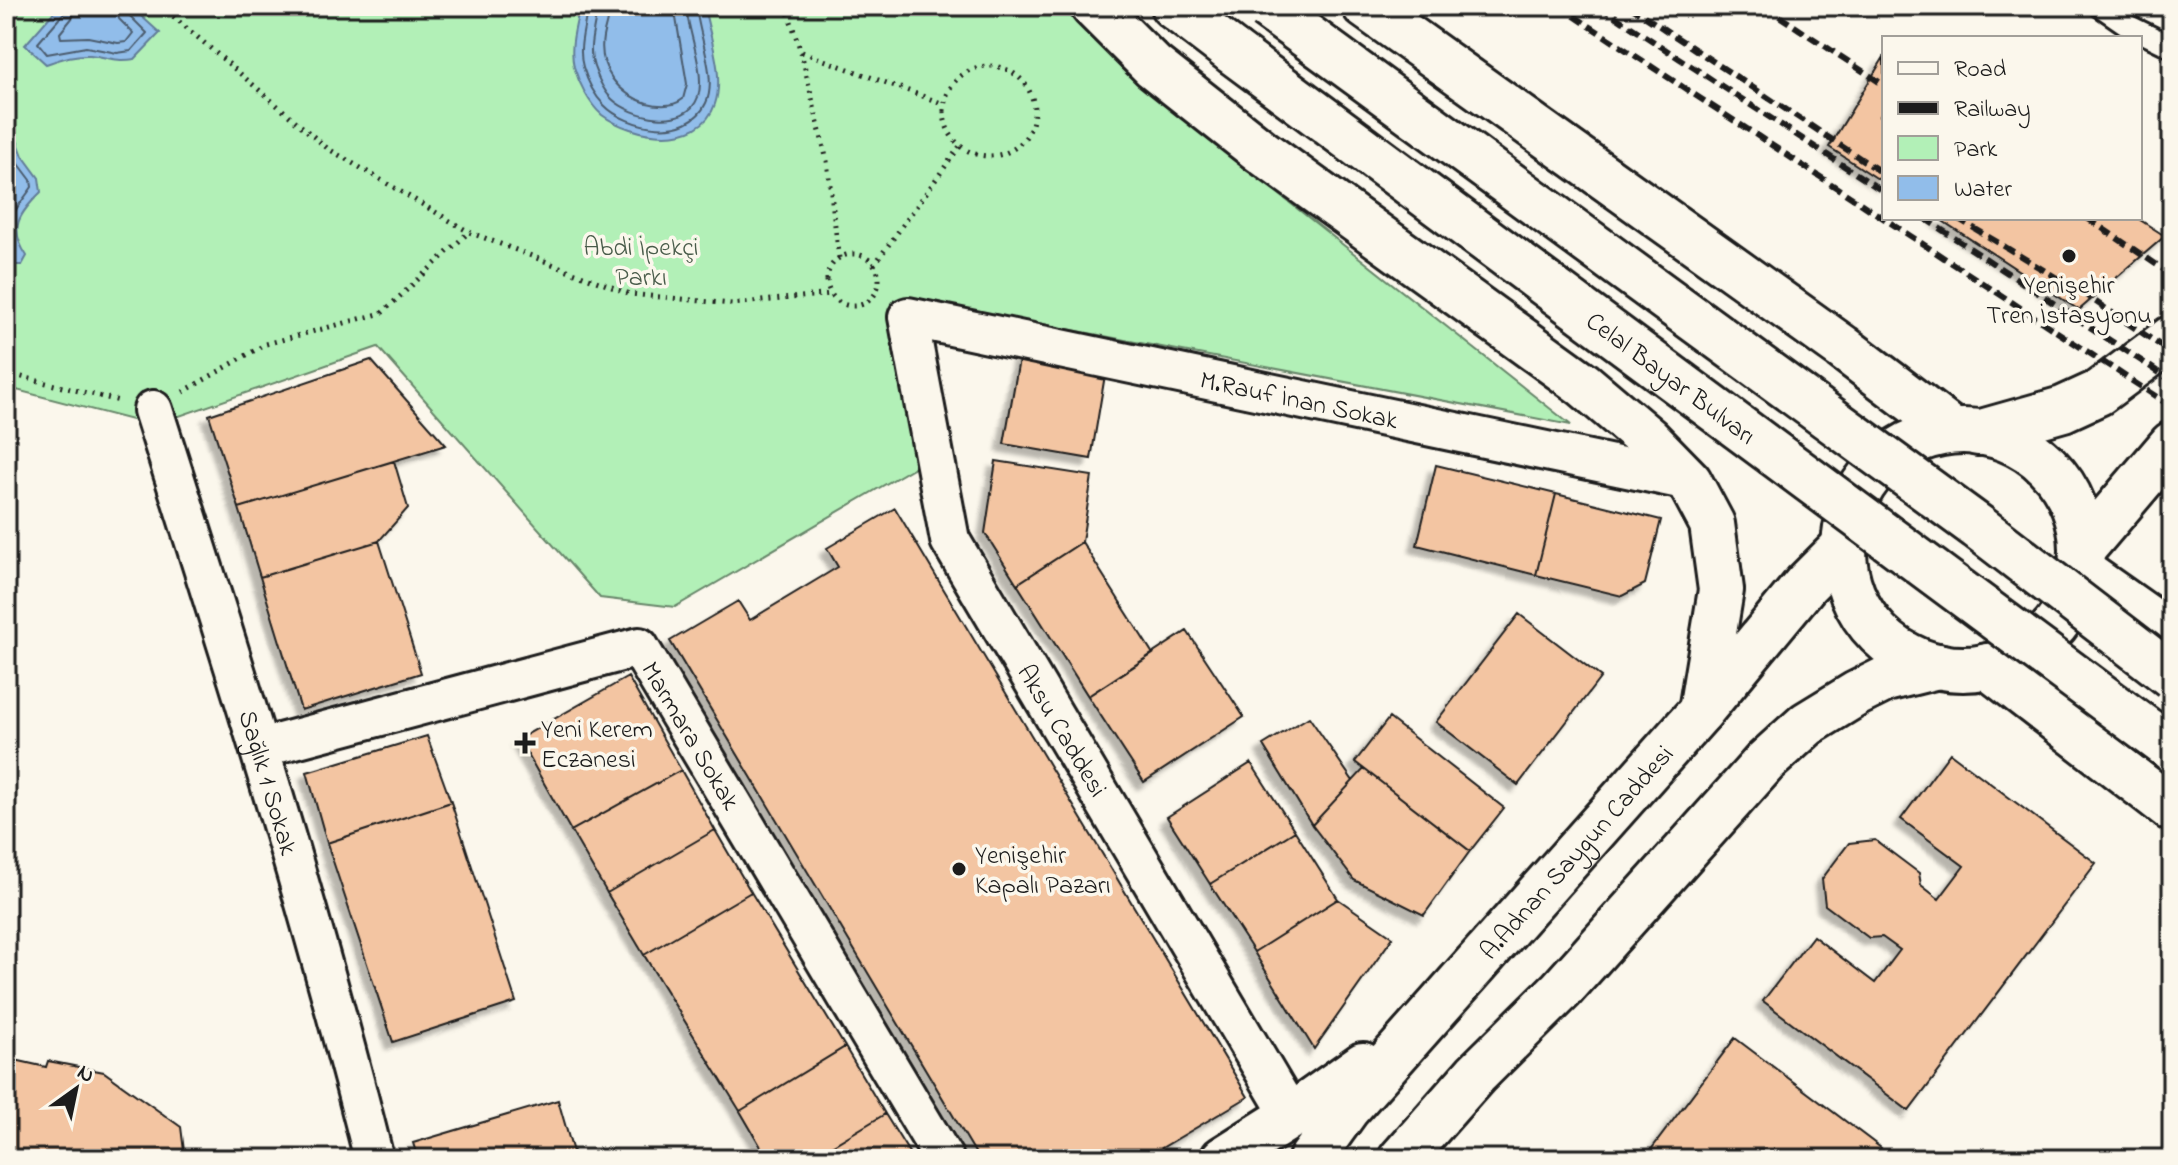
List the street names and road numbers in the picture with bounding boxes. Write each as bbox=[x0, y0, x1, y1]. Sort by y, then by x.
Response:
street label: Celal Bayar Bulvarı bbox=[1577, 304, 1763, 456]
street label: M.Rauf İnan Sokak bbox=[1196, 363, 1402, 442]
street label: Marmara Sokak bbox=[630, 655, 748, 819]
street label: Aksu Caddesi bbox=[1006, 658, 1115, 805]
street label: Sağlık 1 Sokak bbox=[227, 706, 306, 861]
street label: A.Adnan Saygun Caddesi bbox=[1472, 738, 1684, 970]

